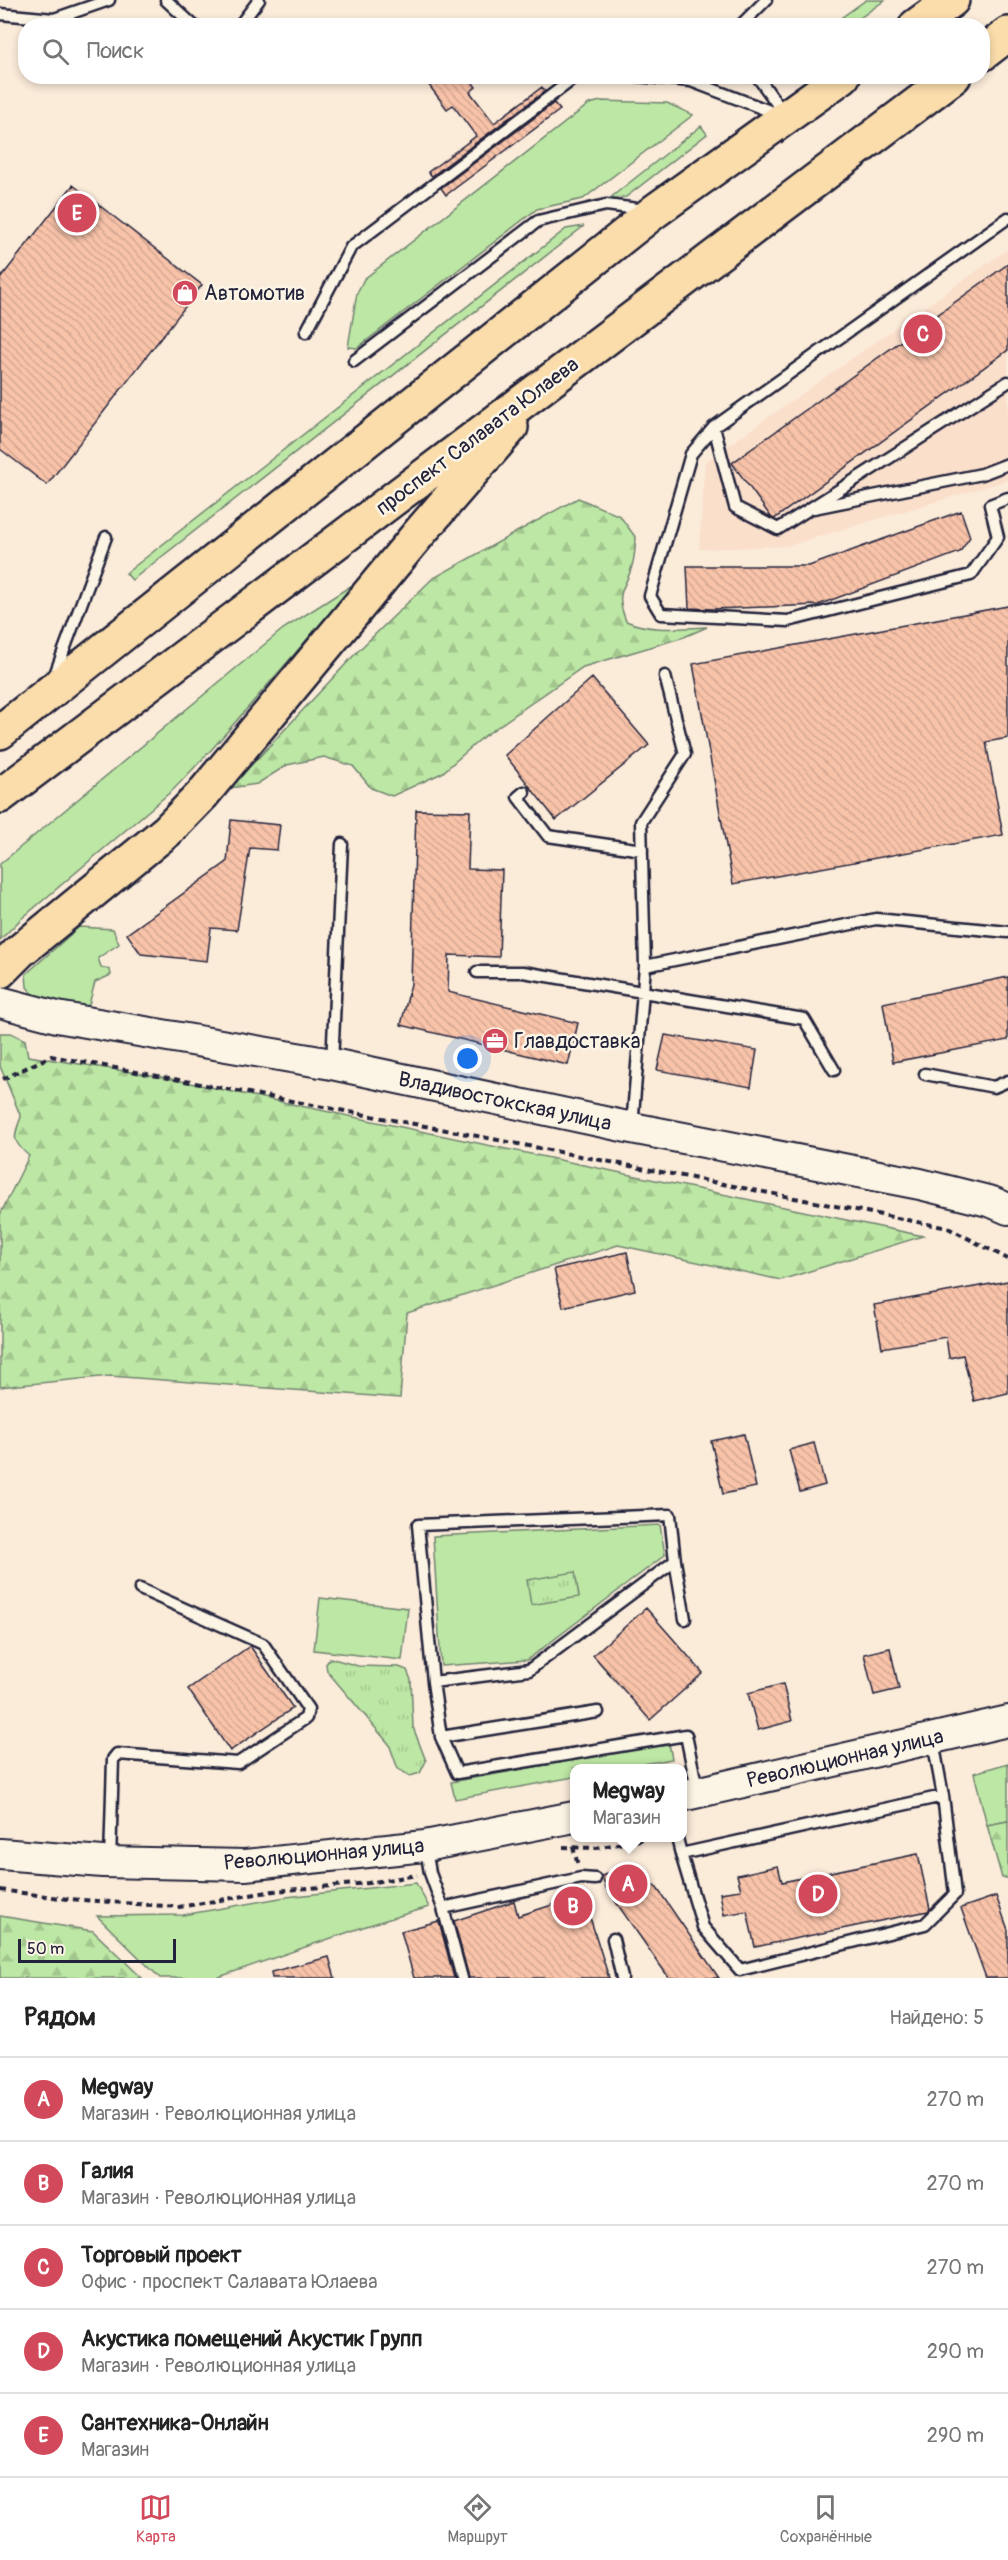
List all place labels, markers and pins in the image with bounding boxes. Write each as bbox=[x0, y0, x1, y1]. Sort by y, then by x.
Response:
pin: E bbox=[58, 190, 97, 236]
shop icon: Автомотив bbox=[170, 278, 200, 308]
place label: Автомотив bbox=[204, 280, 305, 307]
pin: C bbox=[904, 312, 942, 356]
office icon: Главдоставка bbox=[480, 1026, 510, 1056]
place label: Главдоставка bbox=[514, 1028, 641, 1055]
pin: A bbox=[608, 1862, 648, 1906]
pin: D bbox=[798, 1872, 838, 1916]
pin: B bbox=[554, 1884, 592, 1928]

